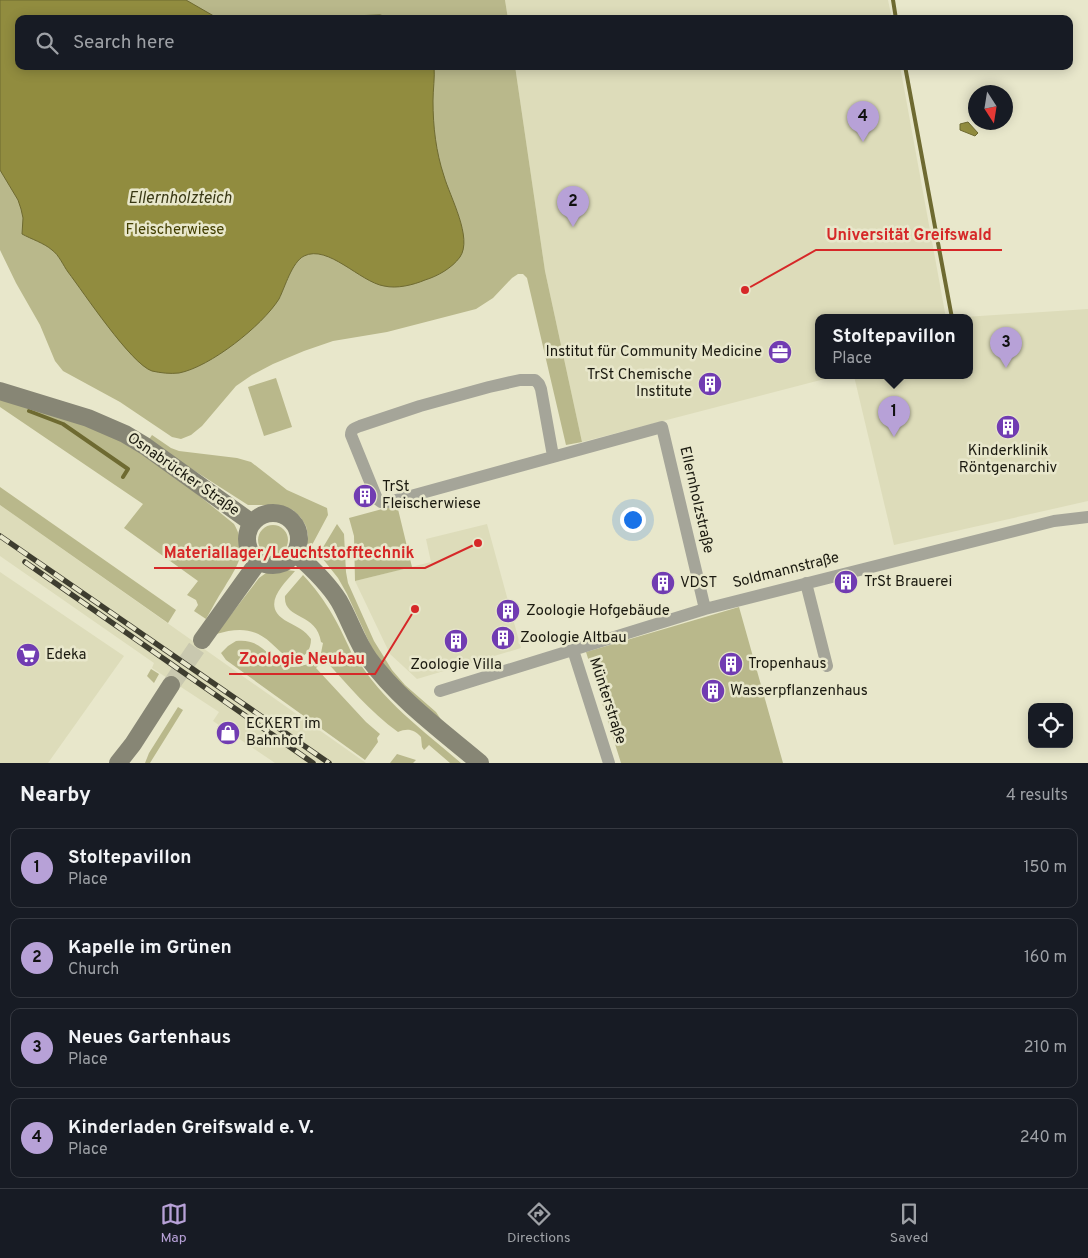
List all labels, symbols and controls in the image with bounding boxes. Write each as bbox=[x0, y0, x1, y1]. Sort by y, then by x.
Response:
search box bbox=[15, 15, 1073, 70]
icon: search bbox=[33, 29, 61, 57]
text: Search here bbox=[73, 31, 175, 55]
north arrow bbox=[968, 85, 1013, 130]
pin: 4 bbox=[847, 101, 879, 142]
pin: 2 bbox=[557, 186, 589, 227]
water label: Ellernholzteich bbox=[128, 189, 232, 209]
callout: Universität Greifswald bbox=[816, 219, 1002, 250]
park label: Fleischerwiese bbox=[126, 221, 224, 240]
text: Universität Greifswald bbox=[826, 226, 992, 246]
popup bbox=[815, 314, 973, 379]
text: Stoltepavillon bbox=[832, 325, 956, 349]
pin: 3 bbox=[990, 327, 1022, 368]
office icon: Institut für Community Medicine bbox=[767, 339, 793, 365]
place label: Institut für Community Medicine bbox=[545, 343, 762, 362]
text: Place bbox=[832, 349, 872, 369]
place label: TrSt Chemische Institute bbox=[587, 366, 692, 402]
building icon: TrSt Chemische Institute bbox=[697, 371, 723, 397]
pin: 1 bbox=[878, 396, 910, 437]
building icon: Kinderklinik Röntgenarchiv bbox=[995, 414, 1021, 440]
street label: Osnabrücker Straße bbox=[123, 429, 243, 521]
place label: Kinderklinik Röntgenarchiv bbox=[959, 442, 1057, 478]
street label: Ellernholzstraße bbox=[674, 445, 718, 555]
place label: TrSt Fleischerwiese bbox=[382, 478, 481, 514]
building icon: TrSt Fleischerwiese bbox=[352, 483, 378, 509]
your location bbox=[620, 507, 646, 533]
callout: Materiallager/Leuchtstofftechnik bbox=[154, 537, 425, 568]
text: Materiallager/Leuchtstofftechnik bbox=[164, 544, 414, 564]
street label: Soldmannstraße bbox=[731, 549, 841, 593]
building icon: TrSt Brauerei bbox=[833, 569, 859, 595]
building icon: VDST bbox=[650, 570, 676, 596]
place label: TrSt Brauerei bbox=[864, 573, 952, 592]
place label: VDST bbox=[680, 574, 717, 593]
building icon: Zoologie Hofgebäude bbox=[495, 598, 521, 624]
place label: Zoologie Hofgebäude bbox=[526, 602, 670, 621]
building icon: Zoologie Altbau bbox=[490, 625, 516, 651]
building icon: Zoologie Villa bbox=[443, 628, 469, 654]
place label: Zoologie Altbau bbox=[520, 629, 627, 648]
supermarket icon: Edeka bbox=[15, 642, 41, 668]
callout: Zoologie Neubau bbox=[229, 643, 375, 674]
place label: Edeka bbox=[46, 646, 86, 665]
text: Zoologie Neubau bbox=[239, 650, 365, 670]
building icon: Tropenhaus bbox=[718, 651, 744, 677]
street label: Münterstraße bbox=[584, 655, 630, 747]
place label: Tropenhaus bbox=[748, 655, 826, 674]
place label: Zoologie Villa bbox=[410, 656, 502, 675]
building icon: Wasserpflanzenhaus bbox=[700, 678, 726, 704]
place label: Wasserpflanzenhaus bbox=[730, 682, 868, 701]
map controls bbox=[1028, 703, 1073, 748]
button: locate bbox=[1028, 703, 1073, 748]
place label: ECKERT im Bahnhof bbox=[246, 715, 321, 751]
shop icon: ECKERT im Bahnhof bbox=[215, 720, 241, 746]
text: Nearby bbox=[20, 782, 91, 809]
text: 4 results bbox=[1006, 786, 1068, 806]
text: Stoltepavillon bbox=[68, 846, 192, 870]
text: 1 bbox=[34, 858, 40, 878]
text: 150 m bbox=[1024, 858, 1067, 878]
text: Place bbox=[68, 870, 108, 890]
text: Kapelle im Grünen bbox=[68, 936, 232, 960]
text: 2 bbox=[32, 948, 42, 968]
text: 160 m bbox=[1024, 948, 1067, 968]
text: Church bbox=[68, 960, 119, 980]
text: Neues Gartenhaus bbox=[68, 1026, 231, 1050]
text: 3 bbox=[32, 1038, 42, 1058]
text: 210 m bbox=[1024, 1038, 1067, 1058]
text: Place bbox=[68, 1050, 108, 1070]
text: Kinderladen Greifswald e. V. bbox=[68, 1116, 314, 1140]
text: 4 bbox=[32, 1128, 42, 1148]
text: 240 m bbox=[1020, 1128, 1067, 1148]
text: Place bbox=[68, 1140, 108, 1160]
tab: Map bbox=[160, 1200, 188, 1247]
tab: Directions bbox=[507, 1200, 571, 1247]
tab: Saved bbox=[890, 1200, 928, 1247]

